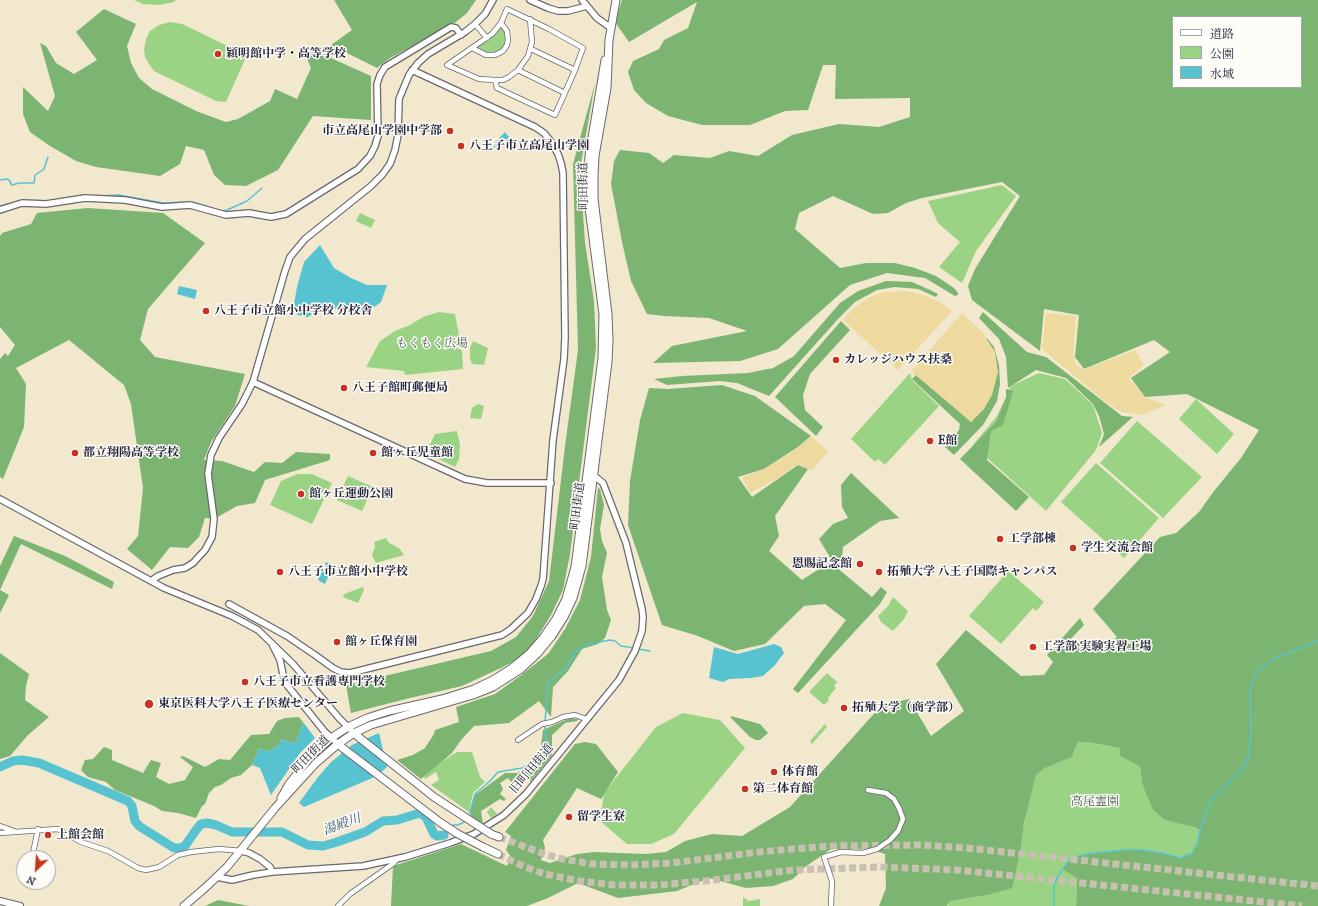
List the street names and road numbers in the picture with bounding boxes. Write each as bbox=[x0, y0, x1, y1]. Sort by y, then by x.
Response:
street label: 町田街道 bbox=[576, 162, 592, 210]
street label: 町田街道 bbox=[568, 481, 588, 531]
street label: 町田街道 bbox=[289, 733, 333, 777]
street label: 旧町田街道 bbox=[507, 741, 557, 797]

